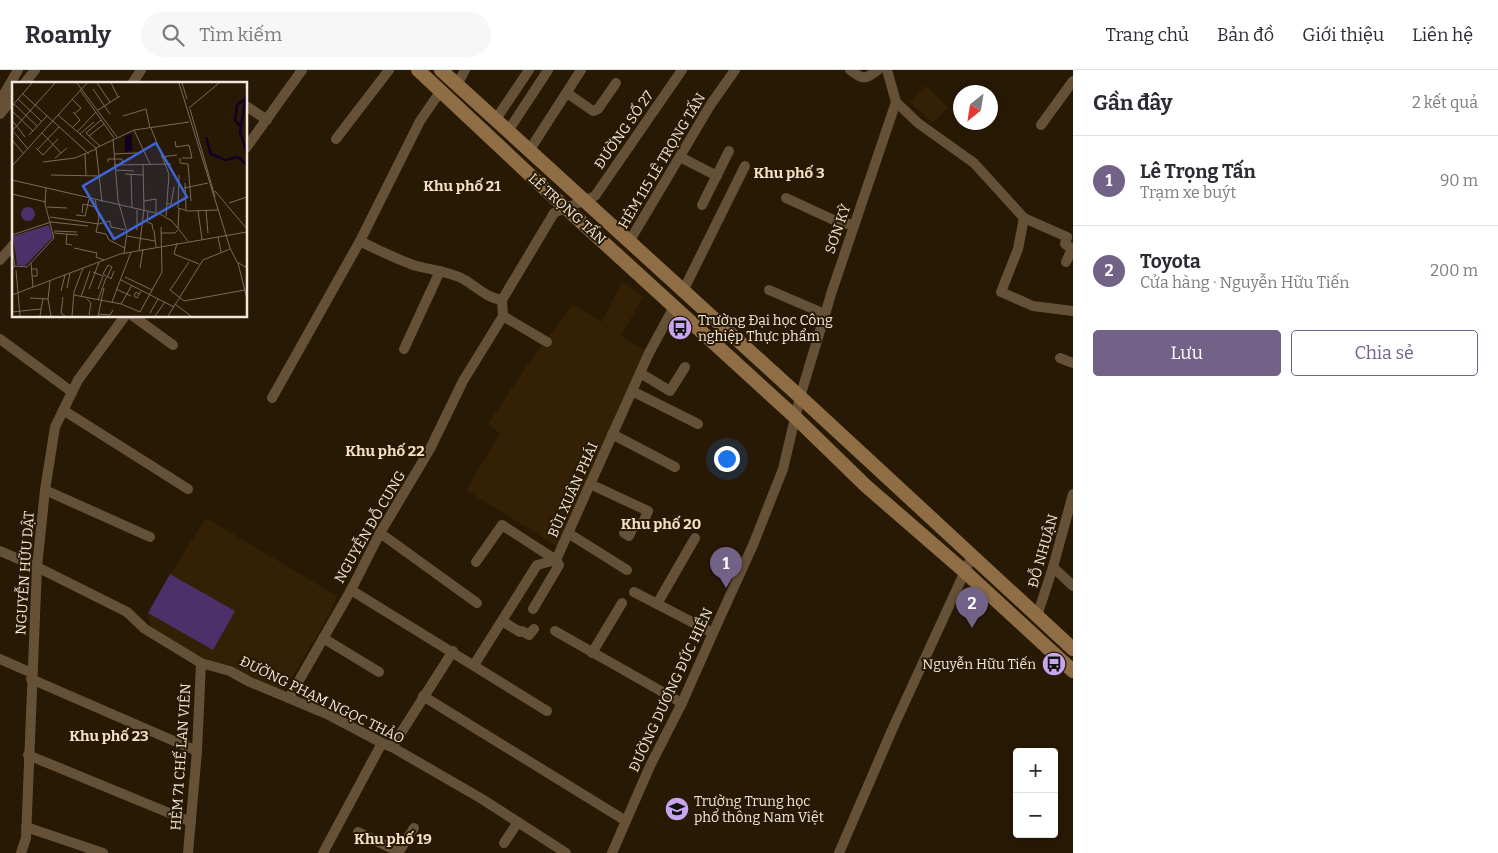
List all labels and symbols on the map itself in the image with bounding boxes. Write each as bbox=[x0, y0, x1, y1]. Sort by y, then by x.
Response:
inset map bbox=[12, 82, 248, 318]
north arrow bbox=[953, 85, 998, 130]
street label: ĐƯỜNG SỐ 27 bbox=[588, 86, 657, 172]
street label: HẺM 115 LÊ TRỌNG TẤN bbox=[613, 89, 709, 232]
district label: Khu phố 3 bbox=[753, 164, 825, 182]
street label: LÊ TRỌNG TẤN bbox=[525, 168, 611, 248]
district label: Khu phố 21 bbox=[423, 177, 501, 195]
street label: SƠN KỲ bbox=[821, 202, 854, 256]
place label: Trường Đại học Công nghiệp Thực phẩm bbox=[698, 312, 833, 345]
bus stop icon: Trường Đại học Công nghiệp Thực phẩm bbox=[667, 315, 693, 341]
street label: BÙI XUÂN PHÁI bbox=[543, 439, 602, 540]
district label: Khu phố 22 bbox=[345, 442, 425, 460]
your location bbox=[714, 446, 740, 472]
street label: NGUYỄN ĐỖ CUNG bbox=[329, 467, 409, 586]
street label: NGUYỄN HỮU DẬT bbox=[10, 510, 38, 636]
street label: ĐỖ NHUẬN bbox=[1022, 512, 1062, 590]
district label: Khu phố 20 bbox=[621, 515, 701, 533]
pin: 1 bbox=[710, 547, 742, 588]
pin: 2 bbox=[956, 587, 988, 628]
street label: ĐƯỜNG DƯƠNG ĐỨC HIỀN bbox=[624, 604, 717, 775]
bus stop icon: Nguyễn Hữu Tiến bbox=[1041, 651, 1067, 677]
street label: ĐƯỜNG PHẠM NGỌC THẢO bbox=[237, 652, 408, 747]
place label: Nguyễn Hữu Tiến bbox=[922, 655, 1036, 673]
street label: HẺM 71 CHẾ LAN VIÊN bbox=[165, 683, 195, 831]
district label: Khu phố 23 bbox=[69, 727, 149, 745]
place label: Trường Trung học phổ thông Nam Việt bbox=[694, 793, 824, 826]
school or university icon: Trường Trung học phổ thông Nam Việt bbox=[664, 796, 690, 822]
district label: Khu phố 19 bbox=[354, 830, 432, 848]

